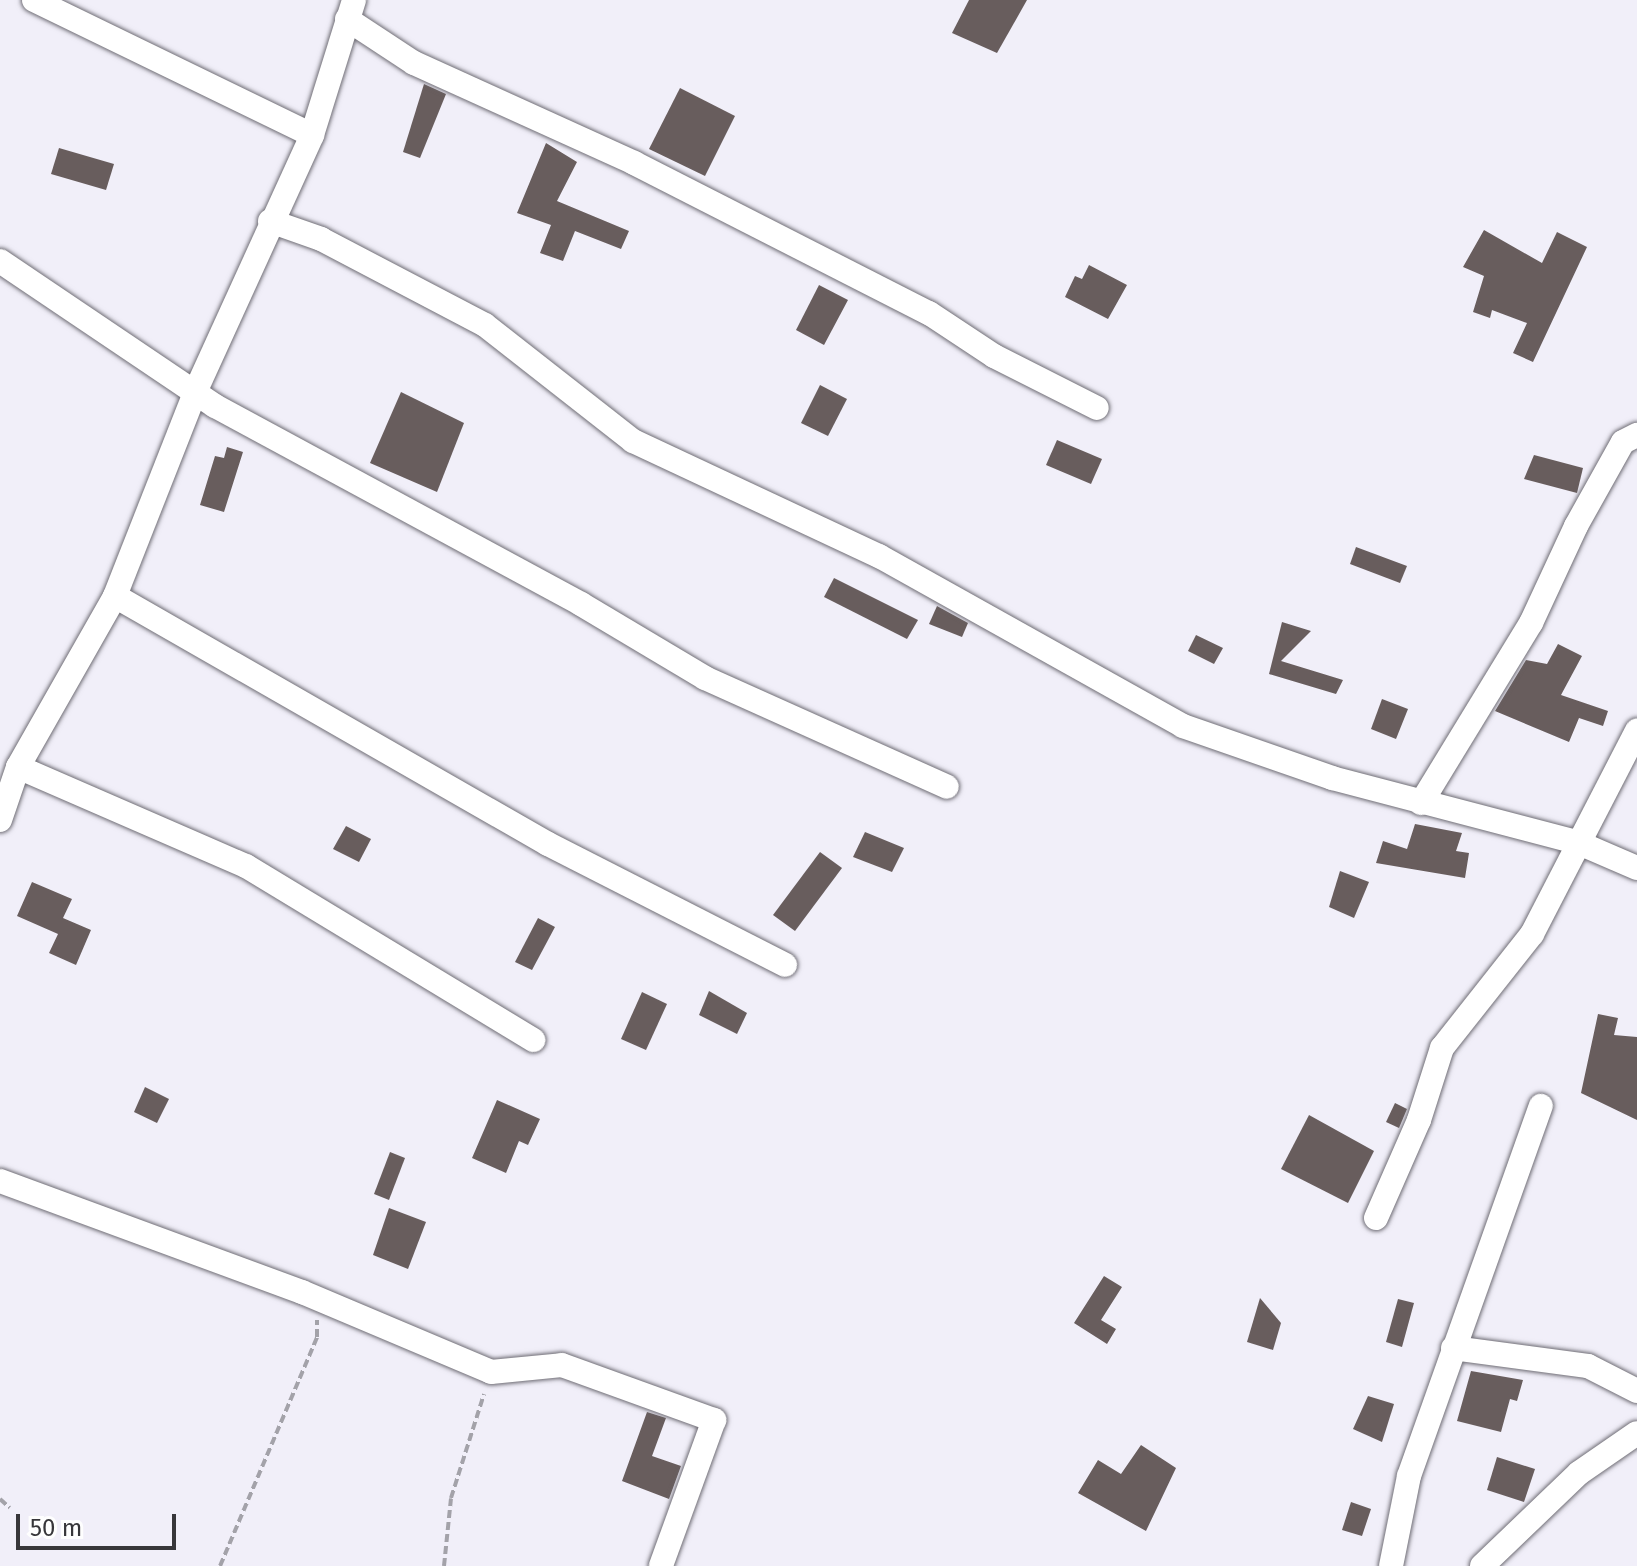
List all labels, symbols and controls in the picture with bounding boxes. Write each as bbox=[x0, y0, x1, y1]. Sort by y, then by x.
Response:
scale bar bbox=[20, 1498, 180, 1548]
text: 50 m bbox=[30, 1514, 82, 1542]

